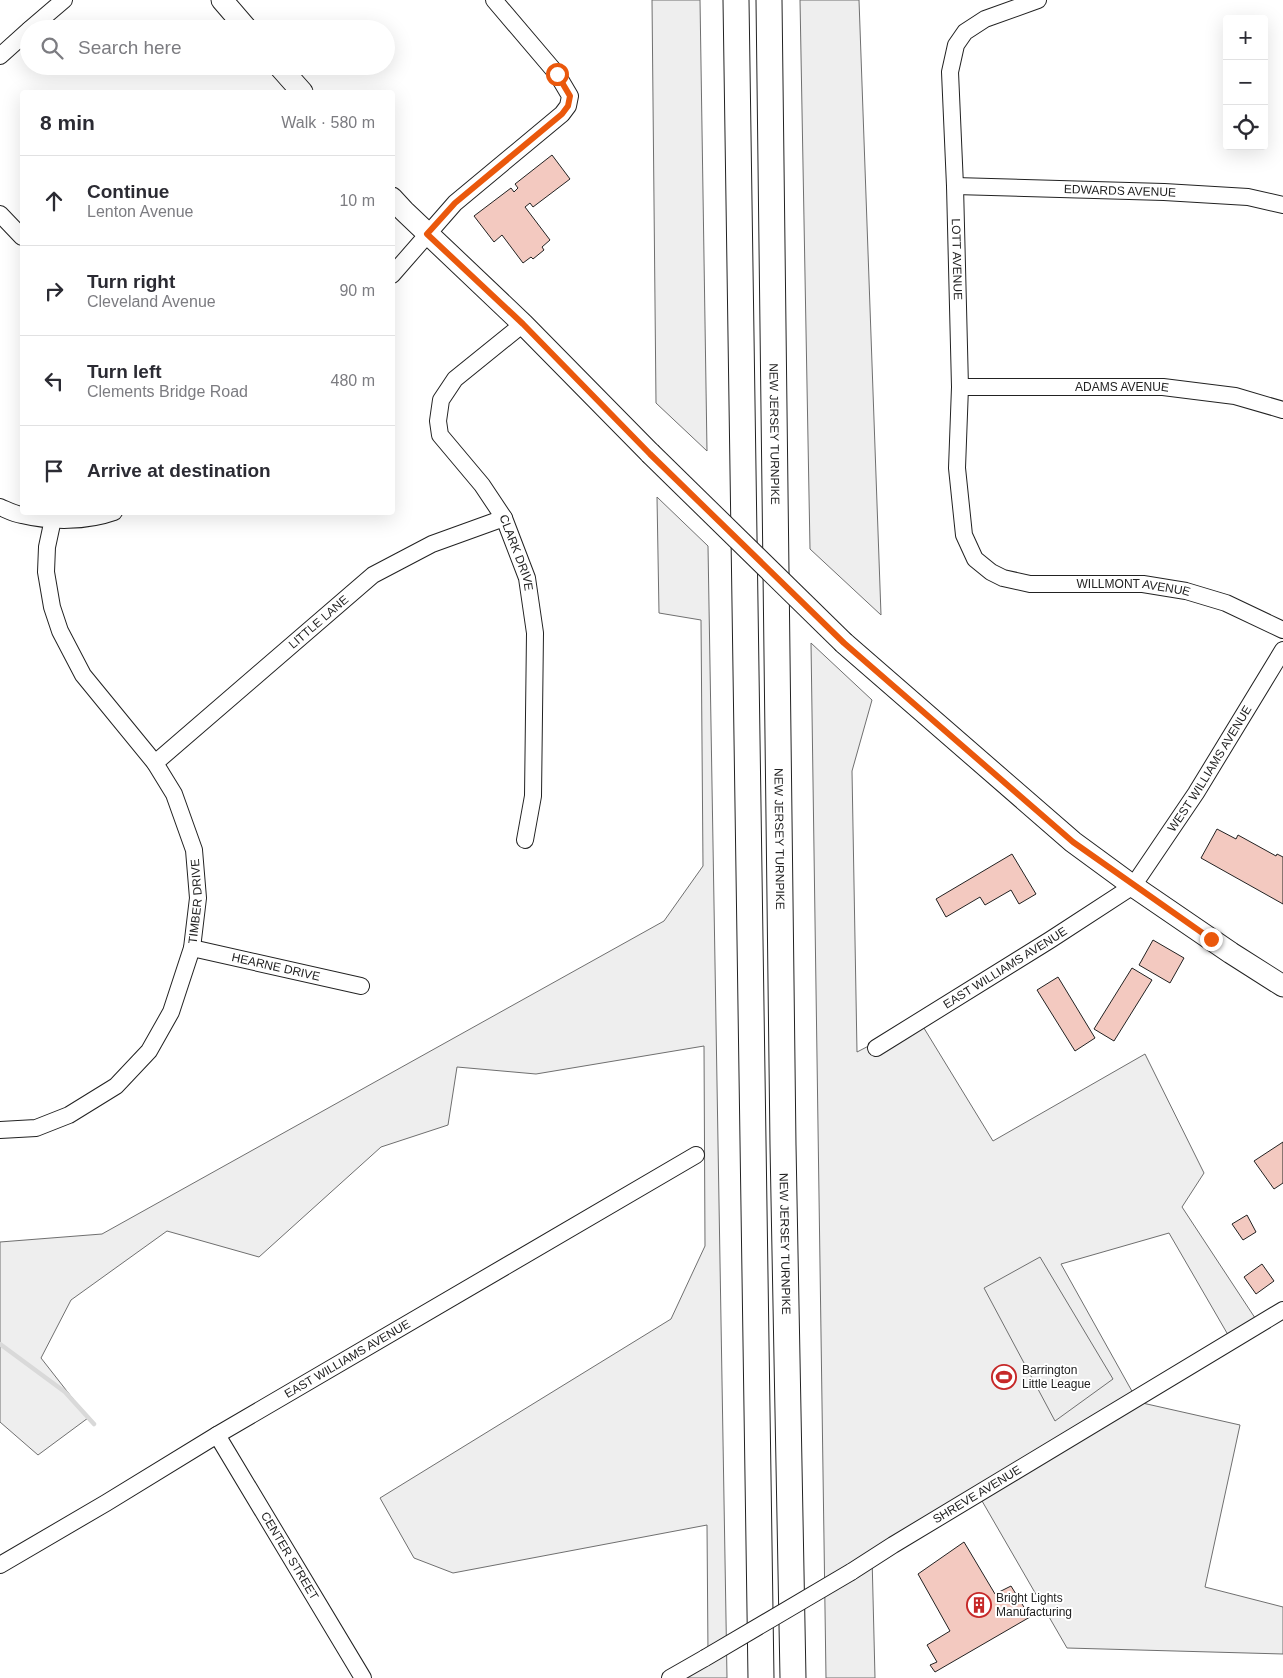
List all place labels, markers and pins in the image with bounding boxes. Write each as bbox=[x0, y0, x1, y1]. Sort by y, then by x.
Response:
place label: Barrington Little League bbox=[1022, 1363, 1091, 1391]
sports icon: Barrington Little League bbox=[991, 1364, 1017, 1390]
place label: Bright Lights Manufacturing bbox=[996, 1591, 1072, 1619]
building icon: Bright Lights Manufacturing bbox=[966, 1592, 992, 1618]

